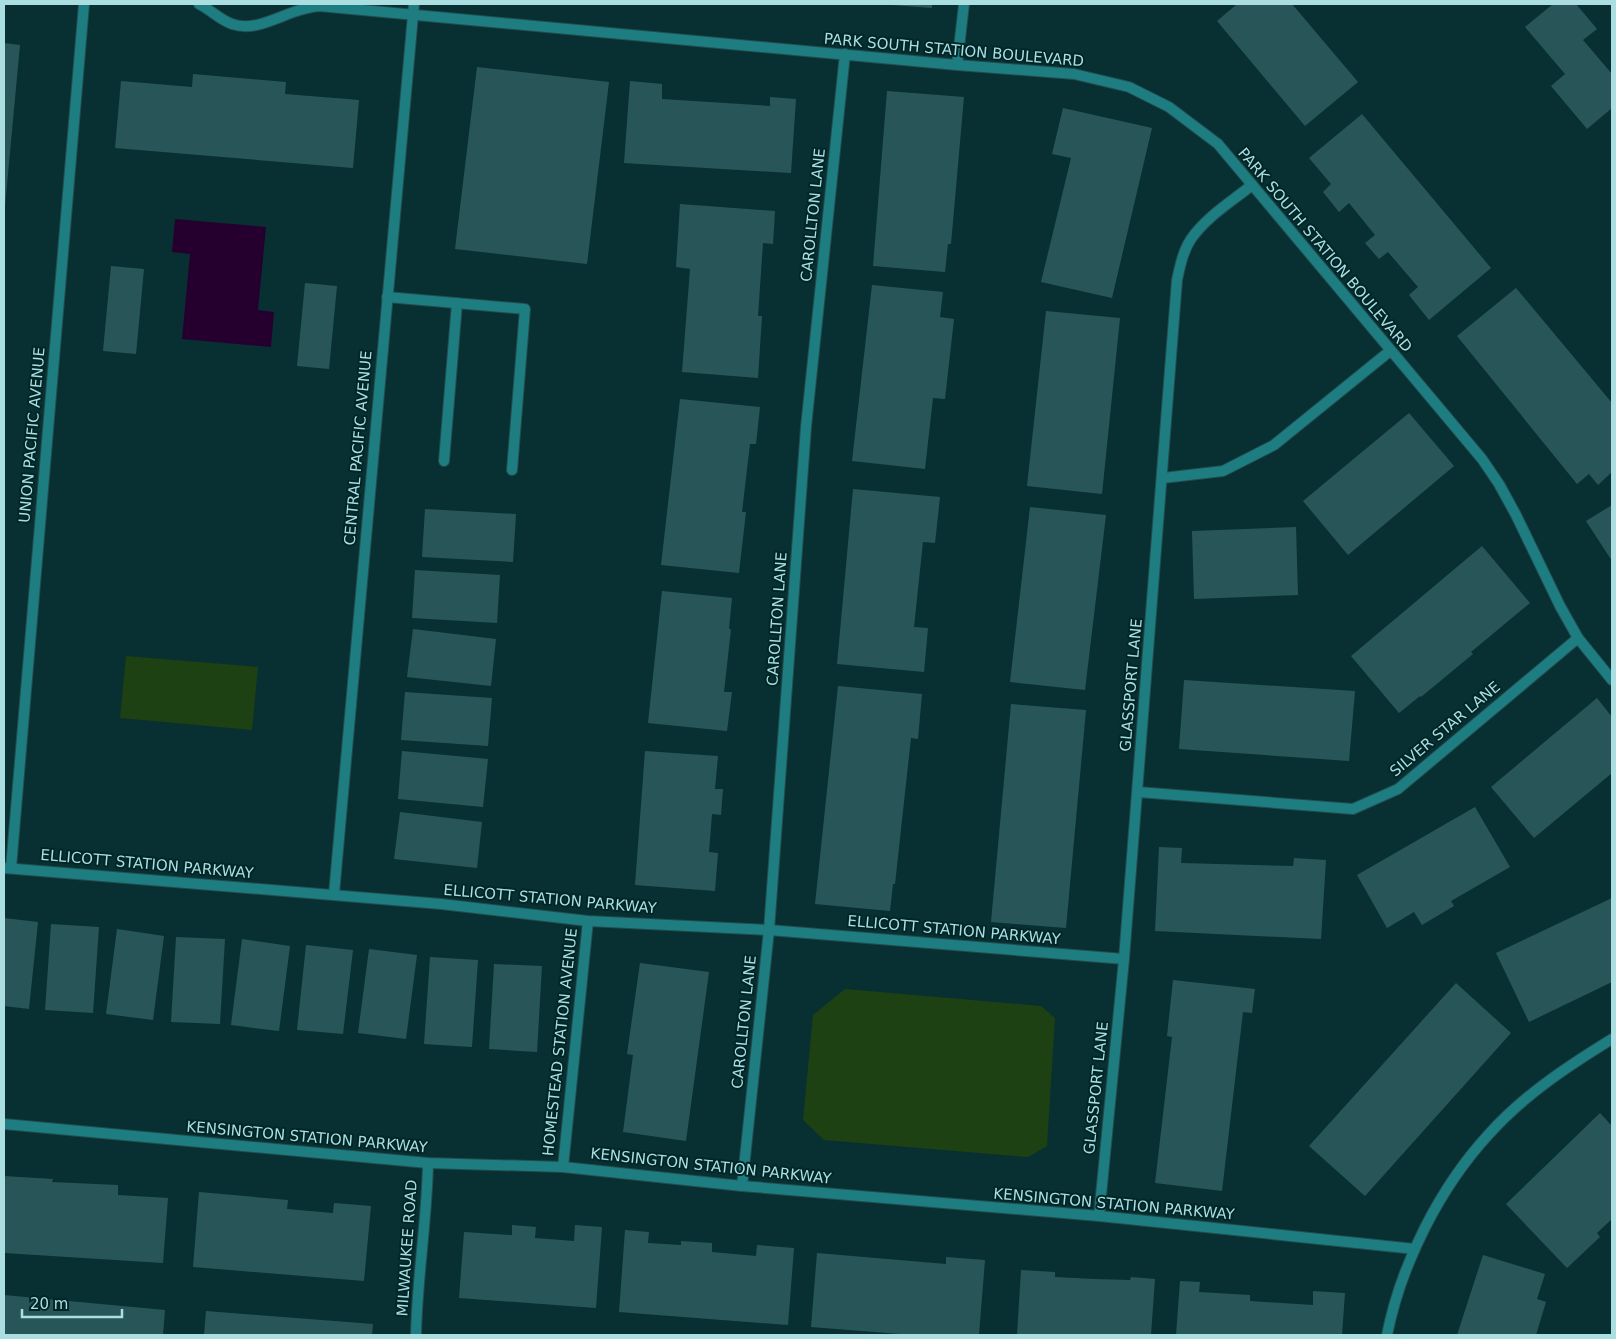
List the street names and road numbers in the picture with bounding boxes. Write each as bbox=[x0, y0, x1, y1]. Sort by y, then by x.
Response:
street label: PARK SOUTH STATION BOULEVARD bbox=[823, 30, 1085, 70]
street label: PARK SOUTH STATION BOULEVARD bbox=[1234, 144, 1416, 356]
street label: CAROLLTON LANE bbox=[797, 147, 829, 283]
street label: UNION PACIFIC AVENUE bbox=[15, 346, 49, 524]
street label: CENTRAL PACIFIC AVENUE bbox=[341, 350, 375, 546]
street label: CAROLLTON LANE bbox=[763, 551, 791, 687]
street label: GLASSPORT LANE bbox=[1116, 618, 1146, 752]
street label: SILVER STAR LANE bbox=[1386, 678, 1504, 780]
street label: ELLICOTT STATION PARKWAY bbox=[40, 846, 255, 882]
street label: ELLICOTT STATION PARKWAY bbox=[443, 881, 658, 917]
street label: ELLICOTT STATION PARKWAY bbox=[847, 912, 1062, 948]
street label: HOMESTEAD STATION AVENUE bbox=[539, 927, 581, 1157]
street label: CAROLLTON LANE bbox=[728, 954, 760, 1090]
street label: GLASSPORT LANE bbox=[1080, 1021, 1112, 1155]
street label: KENSINGTON STATION PARKWAY bbox=[186, 1117, 429, 1157]
street label: KENSINGTON STATION PARKWAY bbox=[590, 1144, 833, 1188]
street label: MILWAUKEE ROAD bbox=[393, 1179, 421, 1317]
street label: KENSINGTON STATION PARKWAY bbox=[993, 1184, 1236, 1224]

